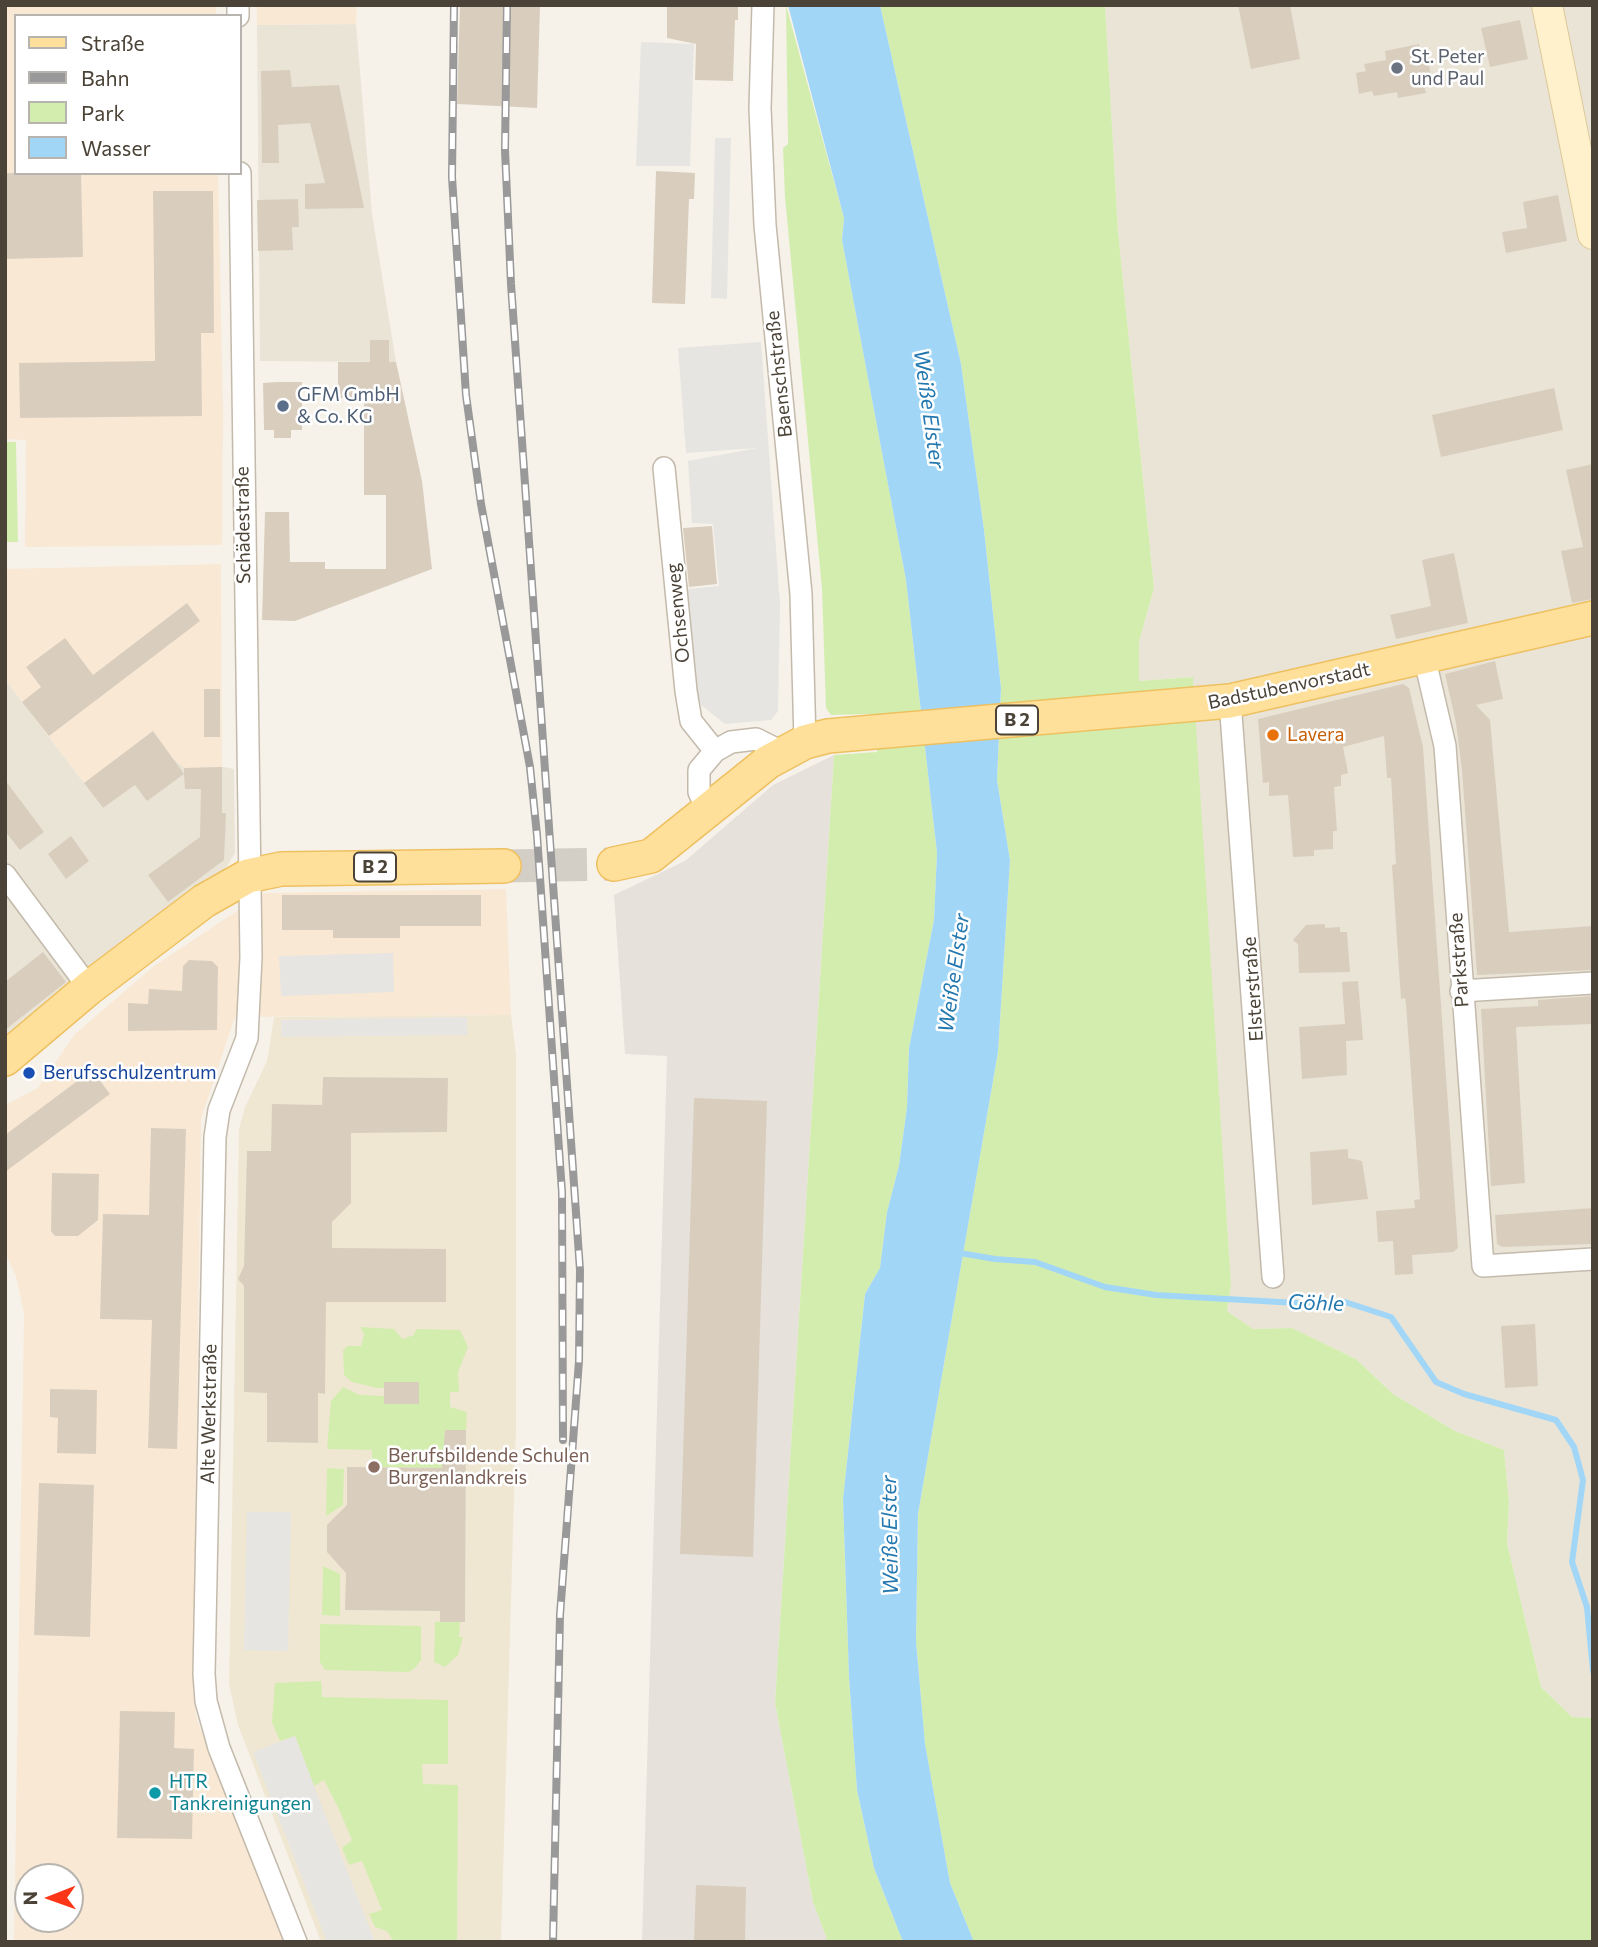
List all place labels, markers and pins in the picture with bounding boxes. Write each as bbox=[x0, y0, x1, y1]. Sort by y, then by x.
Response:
place label: St. Peter und Paul bbox=[1411, 46, 1485, 90]
marker: St. Peter und Paul bbox=[1389, 60, 1405, 76]
place label: GFM GmbH & Co. KG bbox=[297, 384, 400, 428]
marker: GFM GmbH & Co. KG bbox=[275, 398, 291, 414]
place label: Lavera bbox=[1287, 724, 1344, 746]
marker: Lavera bbox=[1265, 727, 1281, 743]
place label: Berufsschulzentrum bbox=[43, 1062, 217, 1084]
marker: Berufsschulzentrum bbox=[21, 1065, 37, 1081]
place label: Berufsbildende Schulen Burgenlandkreis bbox=[388, 1445, 590, 1489]
marker: Berufsbildende Schulen Burgenlandkreis bbox=[366, 1459, 382, 1475]
place label: HTR Tankreinigungen bbox=[169, 1771, 311, 1815]
marker: HTR Tankreinigungen bbox=[147, 1785, 163, 1801]

